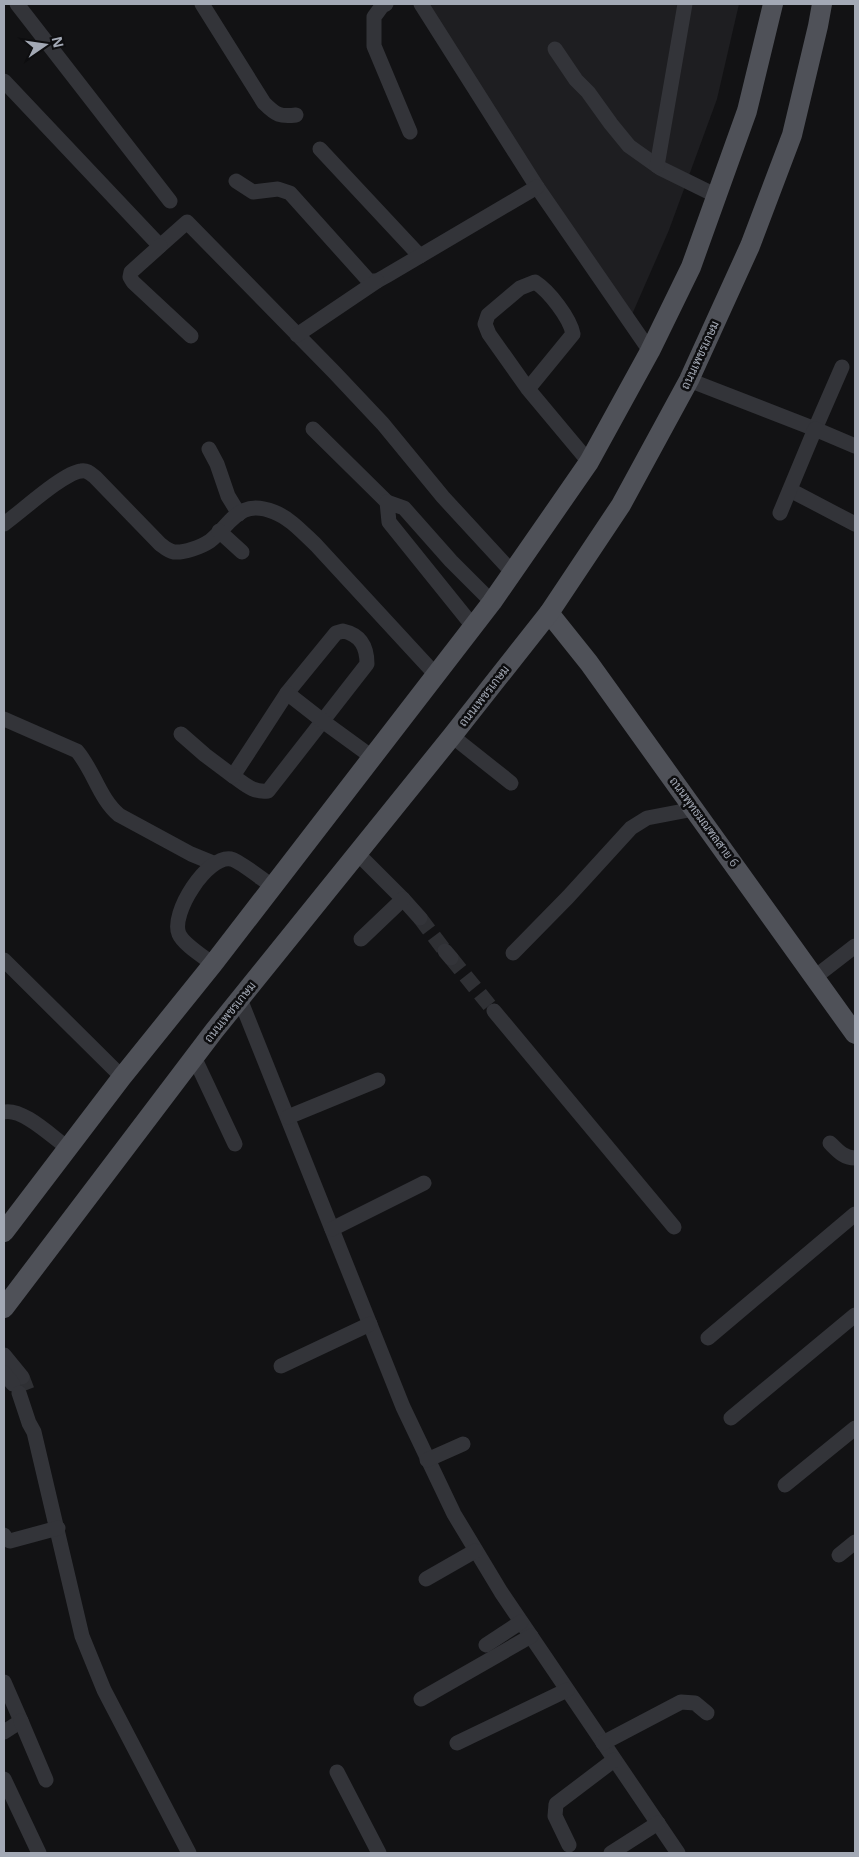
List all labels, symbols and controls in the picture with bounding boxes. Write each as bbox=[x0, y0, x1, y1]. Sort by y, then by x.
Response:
north arrow bbox=[20, 20, 70, 70]
text: N bbox=[48, 34, 69, 50]
street label: ถนนเพชรเกษม bbox=[676, 318, 723, 392]
street label: ถนนเพชรเกษม bbox=[454, 661, 513, 730]
street label: ถนนพุทธมณฑลสาย 6 bbox=[665, 773, 743, 871]
street label: ถนนเพชรเกษม bbox=[200, 978, 259, 1046]

